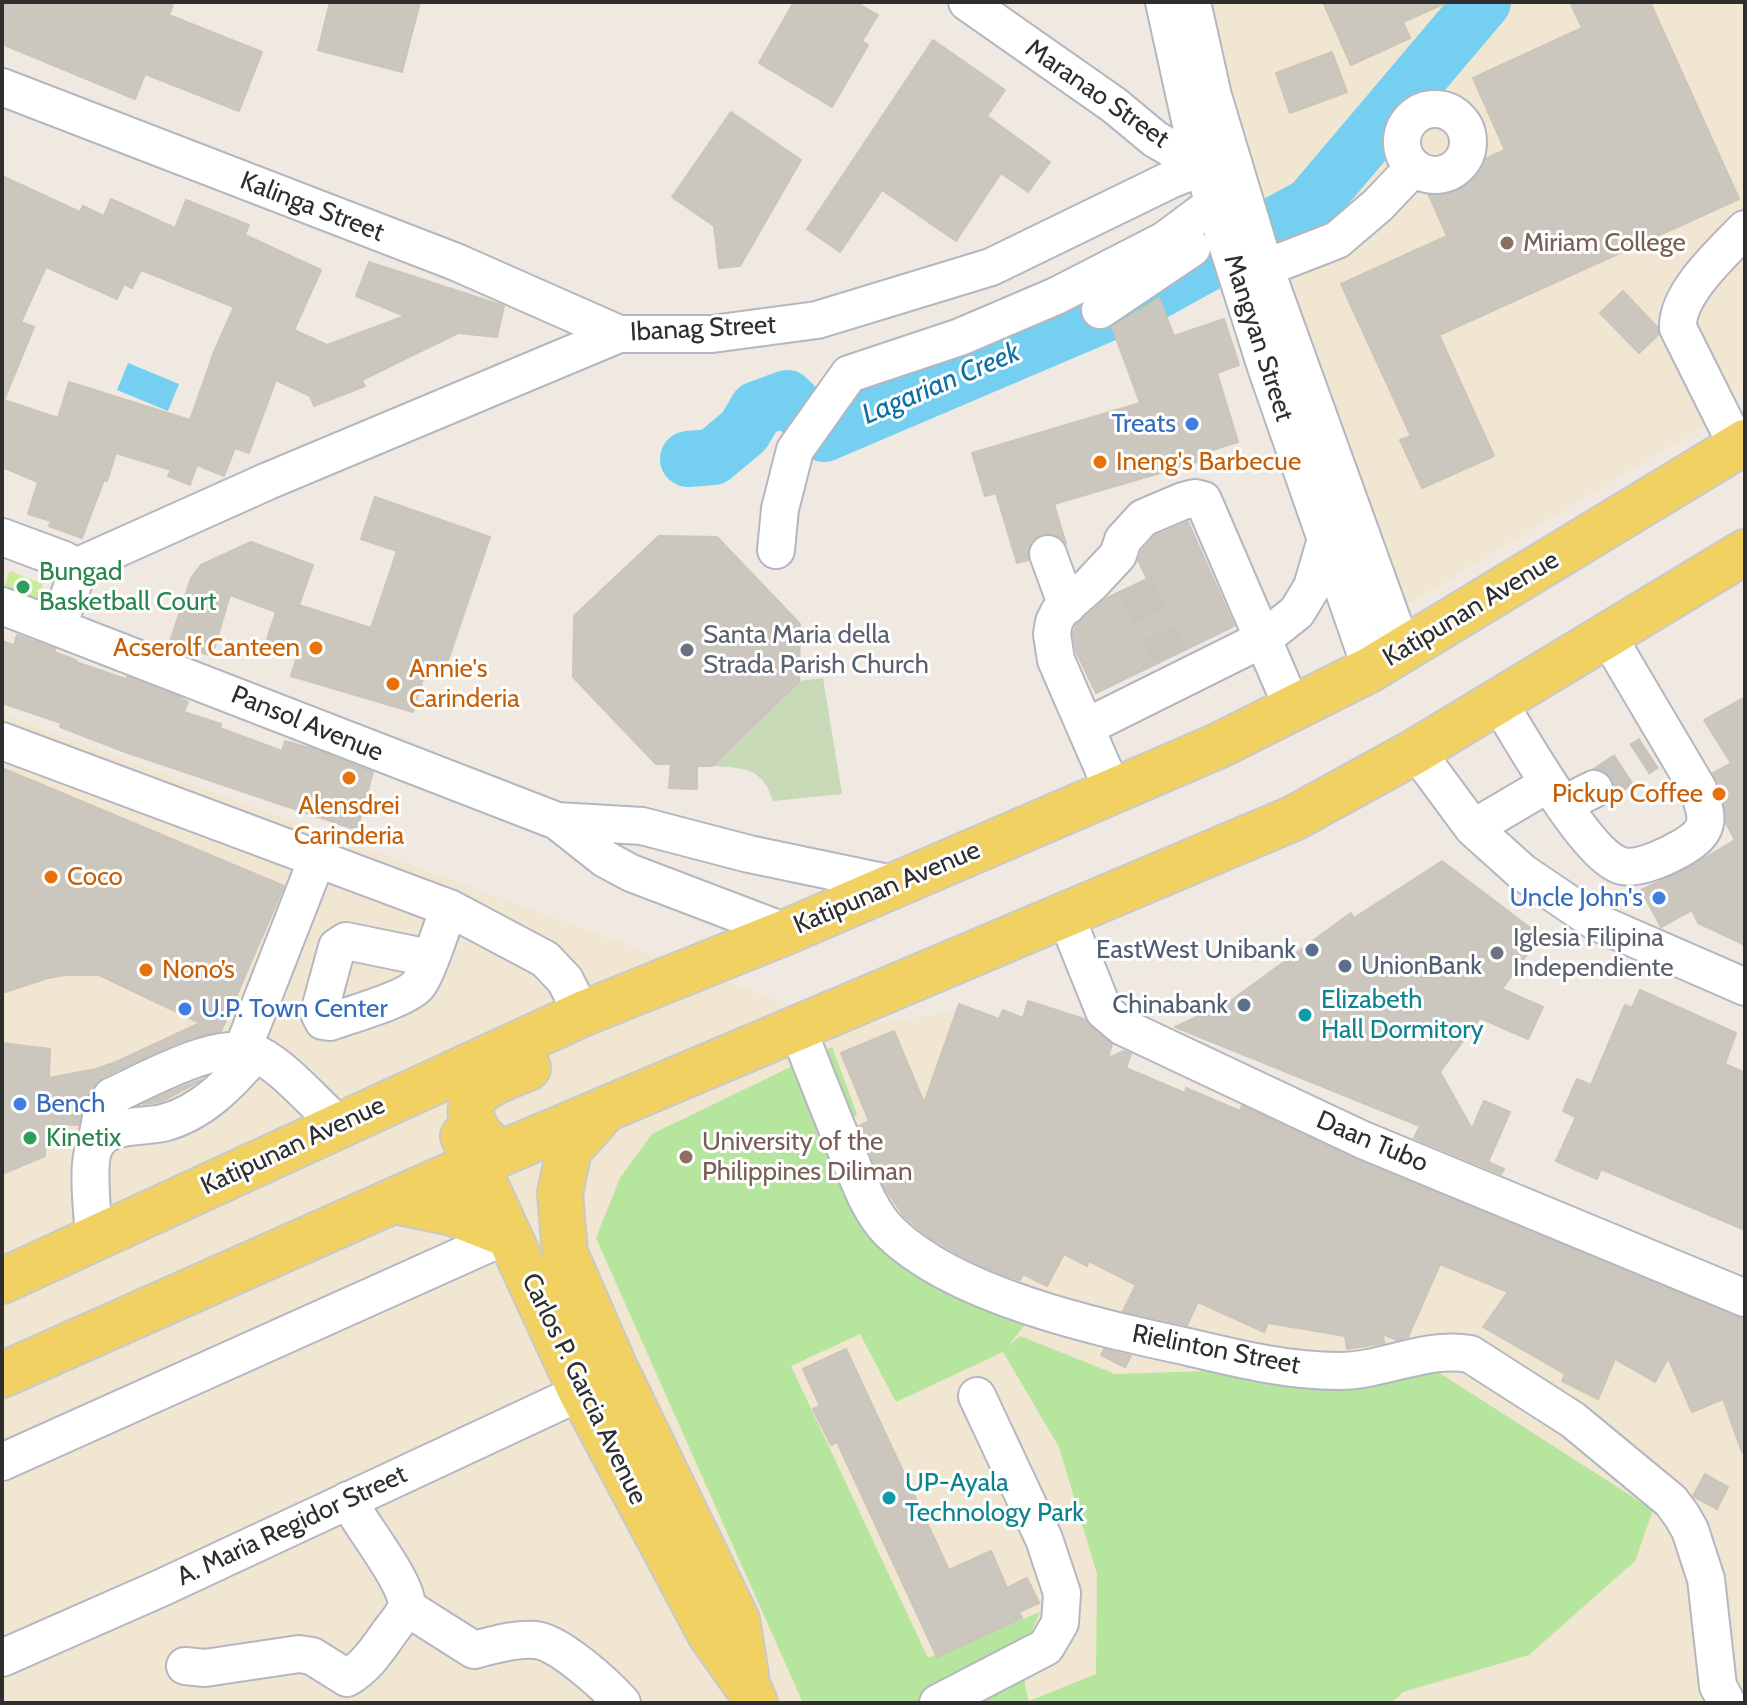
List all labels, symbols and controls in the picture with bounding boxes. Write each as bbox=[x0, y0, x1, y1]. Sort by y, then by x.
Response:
street label: Maranao Street bbox=[1019, 33, 1175, 155]
street label: Kalinga Street bbox=[236, 165, 388, 249]
place label: Miriam College bbox=[1523, 227, 1686, 259]
marker: Miriam College bbox=[1498, 234, 1516, 252]
street label: Mangyan Street bbox=[1216, 251, 1300, 425]
street label: Ibanag Street bbox=[629, 310, 777, 348]
water label: Lagarian Creek bbox=[857, 336, 1025, 432]
place label: Treats bbox=[1111, 408, 1176, 440]
marker: Treats bbox=[1183, 415, 1201, 433]
place label: Ineng's Barbecue bbox=[1116, 446, 1301, 478]
marker: Ineng's Barbecue bbox=[1091, 453, 1109, 471]
street label: Katipunan Avenue bbox=[1378, 544, 1564, 674]
place label: Bungad Basketball Court bbox=[39, 556, 217, 618]
marker: Bungad Basketball Court bbox=[14, 578, 32, 596]
place label: Santa Maria della Strada Parish Church bbox=[703, 619, 929, 680]
place label: Acserolf Canteen bbox=[113, 632, 300, 664]
marker: Acserolf Canteen bbox=[307, 639, 325, 657]
marker: Santa Maria della Strada Parish Church bbox=[678, 641, 696, 659]
place label: Annie's Carinderia bbox=[409, 653, 520, 714]
marker: Annie's Carinderia bbox=[384, 675, 402, 693]
street label: Pansol Avenue bbox=[227, 679, 387, 769]
marker: Alensdrei Carinderia bbox=[340, 769, 358, 787]
place label: Pickup Coffee bbox=[1552, 778, 1703, 810]
marker: Pickup Coffee bbox=[1710, 785, 1728, 803]
place label: Alensdrei Carinderia bbox=[294, 790, 404, 852]
street label: Katipunan Avenue bbox=[789, 835, 985, 941]
place label: Coco bbox=[67, 861, 123, 893]
marker: Coco bbox=[42, 868, 60, 886]
place label: Uncle John's bbox=[1509, 882, 1643, 914]
marker: Uncle John's bbox=[1650, 889, 1668, 907]
place label: Iglesia Filipina Independiente bbox=[1513, 922, 1674, 984]
place label: EastWest Unibank bbox=[1096, 934, 1296, 966]
marker: EastWest Unibank bbox=[1303, 941, 1321, 959]
marker: Iglesia Filipina Independiente bbox=[1488, 944, 1506, 962]
place label: UnionBank bbox=[1361, 950, 1482, 982]
place label: Nono’s bbox=[162, 954, 235, 986]
marker: UnionBank bbox=[1336, 957, 1354, 975]
marker: Nono’s bbox=[137, 961, 155, 979]
place label: Elizabeth Hall Dormitory bbox=[1321, 984, 1484, 1046]
place label: Chinabank bbox=[1112, 989, 1228, 1021]
place label: U.P. Town Center bbox=[201, 993, 388, 1025]
marker: Chinabank bbox=[1235, 996, 1253, 1014]
marker: U.P. Town Center bbox=[176, 1000, 194, 1018]
marker: Elizabeth Hall Dormitory bbox=[1296, 1006, 1314, 1024]
place label: Bench bbox=[36, 1088, 105, 1120]
street label: Katipunan Avenue bbox=[196, 1090, 390, 1202]
marker: Bench bbox=[11, 1095, 29, 1113]
street label: Daan Tubo bbox=[1312, 1105, 1432, 1179]
place label: Kinetix bbox=[46, 1122, 121, 1154]
place label: University of the Philippines Diliman bbox=[702, 1126, 913, 1188]
marker: Kinetix bbox=[21, 1129, 39, 1147]
marker: University of the Philippines Diliman bbox=[677, 1148, 695, 1166]
street label: Carlos P. Garcia Avenue bbox=[514, 1268, 654, 1510]
street label: Rielinton Street bbox=[1129, 1318, 1303, 1382]
street label: A. Maria Regidor Street bbox=[172, 1459, 412, 1593]
place label: UP-Ayala Technology Park bbox=[905, 1467, 1084, 1528]
marker: UP-Ayala Technology Park bbox=[880, 1489, 898, 1507]

